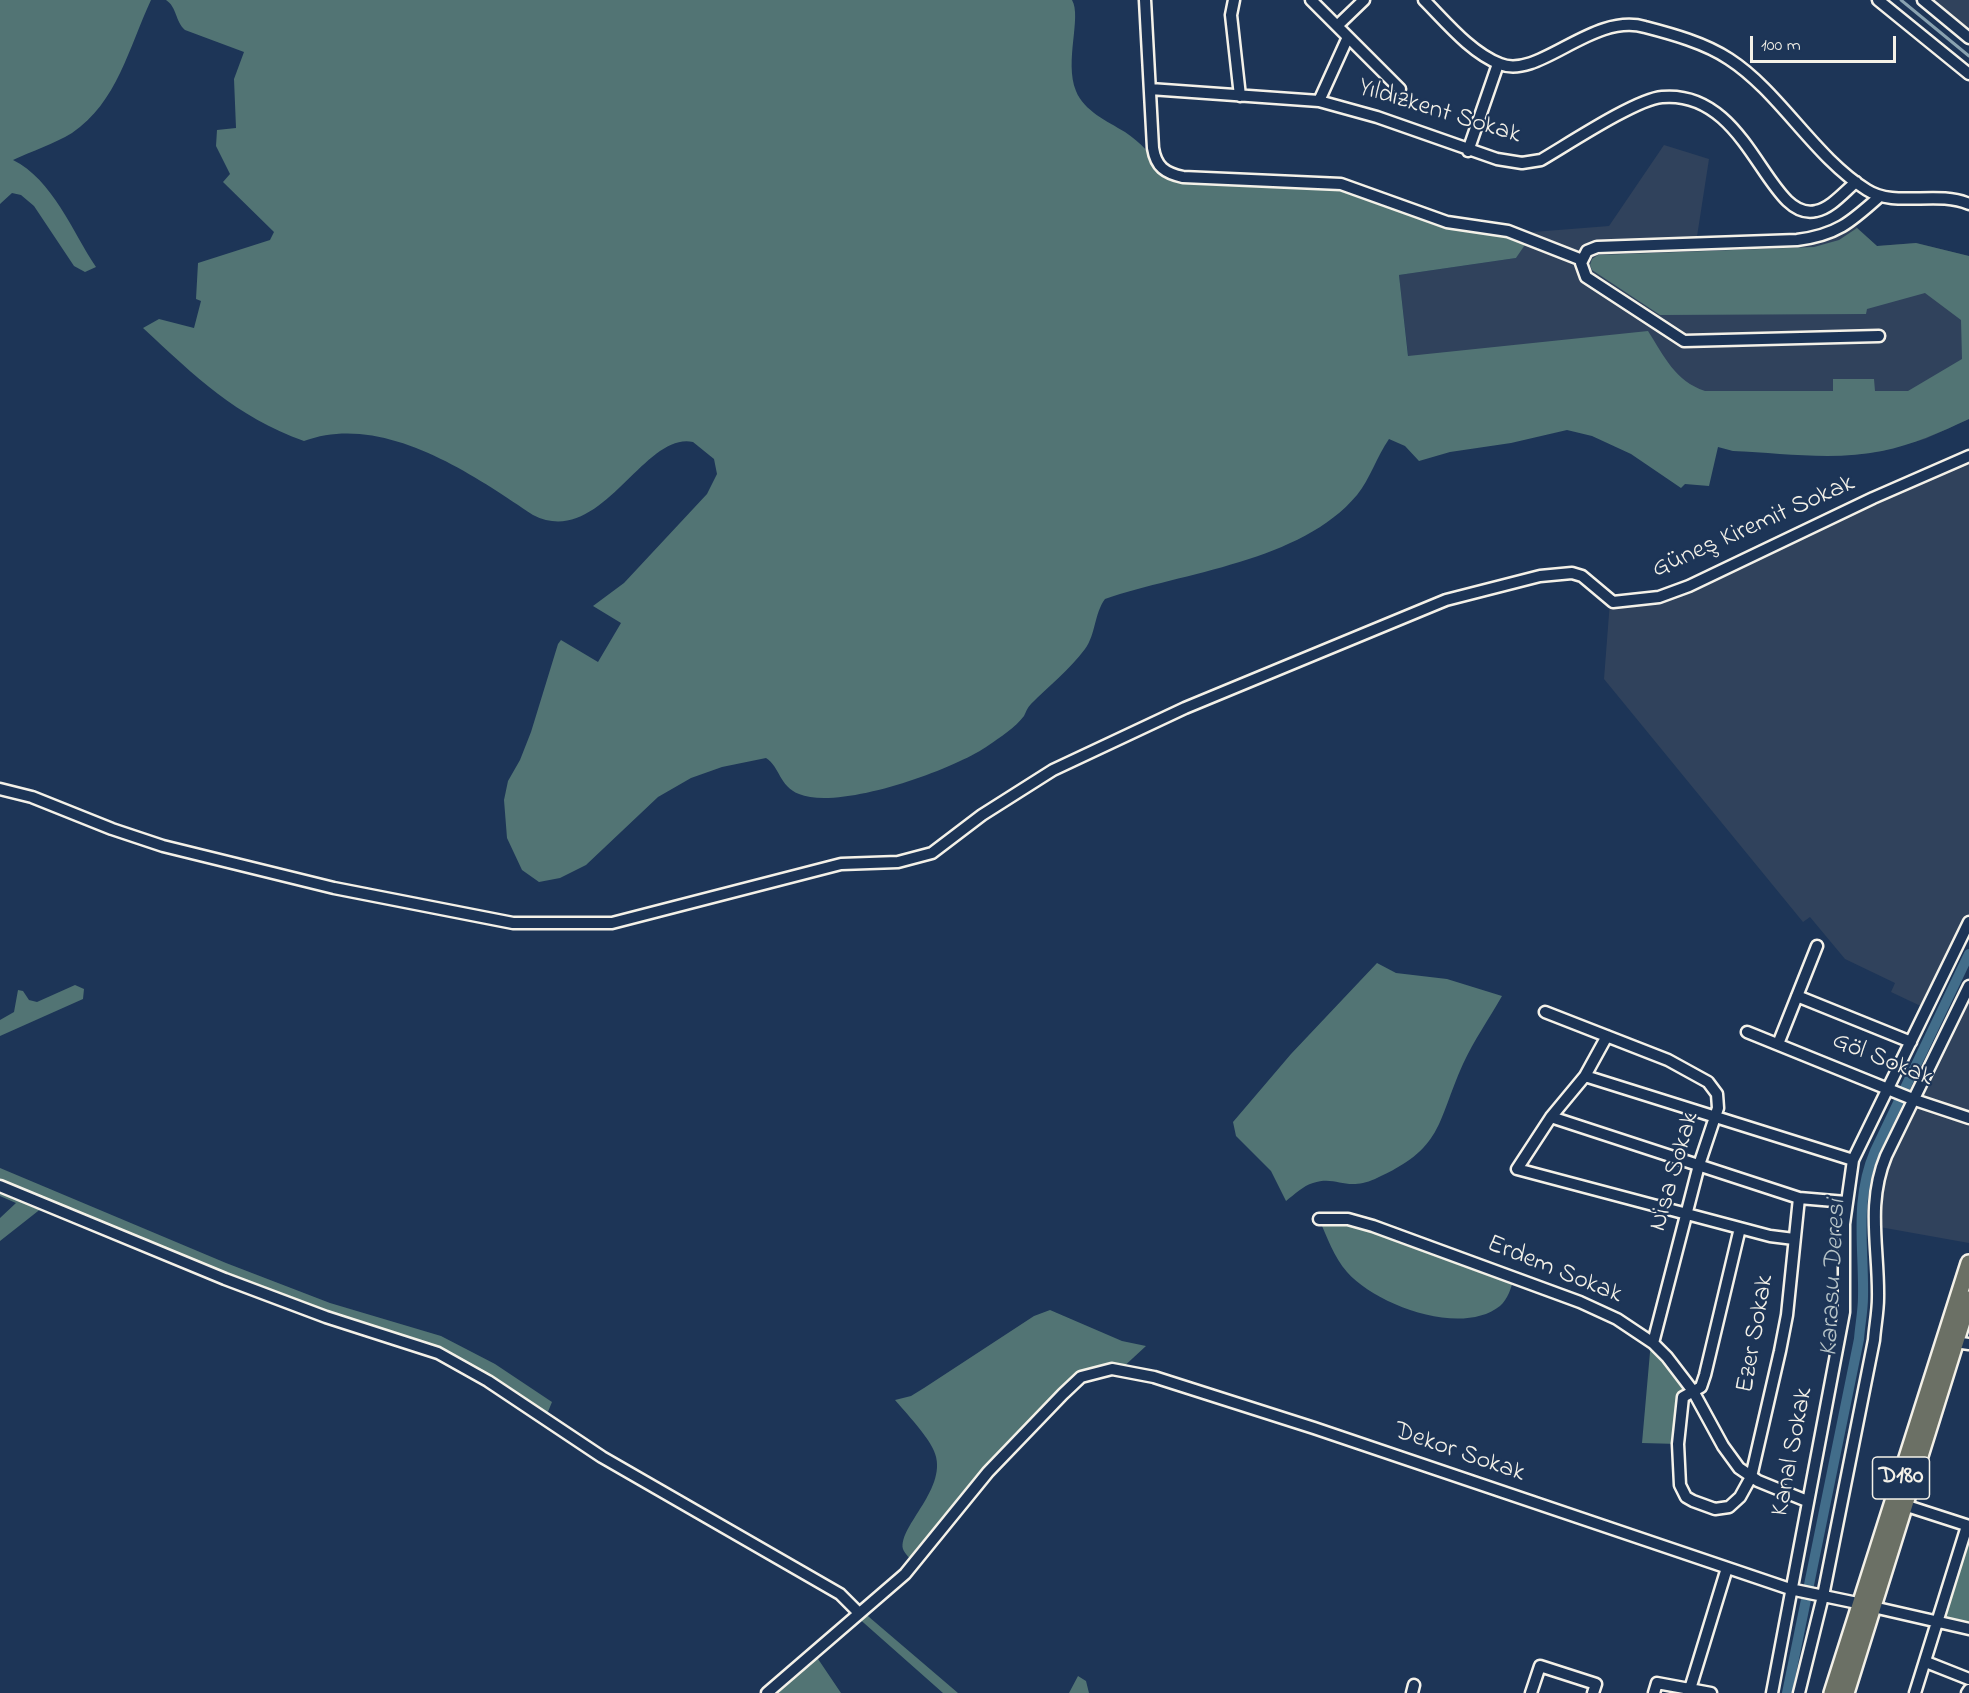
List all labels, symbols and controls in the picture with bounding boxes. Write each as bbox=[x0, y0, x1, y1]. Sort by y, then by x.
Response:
scale bar bbox=[1753, 24, 1898, 62]
text: 100 m bbox=[1761, 33, 1801, 59]
street label: Yıldızkent Sokak bbox=[1354, 73, 1524, 153]
street label: Güneş Kiremit Sokak bbox=[1648, 469, 1860, 587]
street label: Göl Sokak bbox=[1827, 1027, 1937, 1095]
street label: Nisa Sokak bbox=[1644, 1109, 1708, 1235]
water label: Karasu Deresi bbox=[1815, 1199, 1855, 1357]
street label: Erdem Sokak bbox=[1482, 1230, 1626, 1312]
street label: Ezer Sokak bbox=[1731, 1273, 1783, 1395]
street label: Kanal Sokak bbox=[1766, 1385, 1822, 1519]
street label: Dekor Sokak bbox=[1389, 1417, 1529, 1491]
road number: D180 bbox=[1872, 1457, 1930, 1499]

